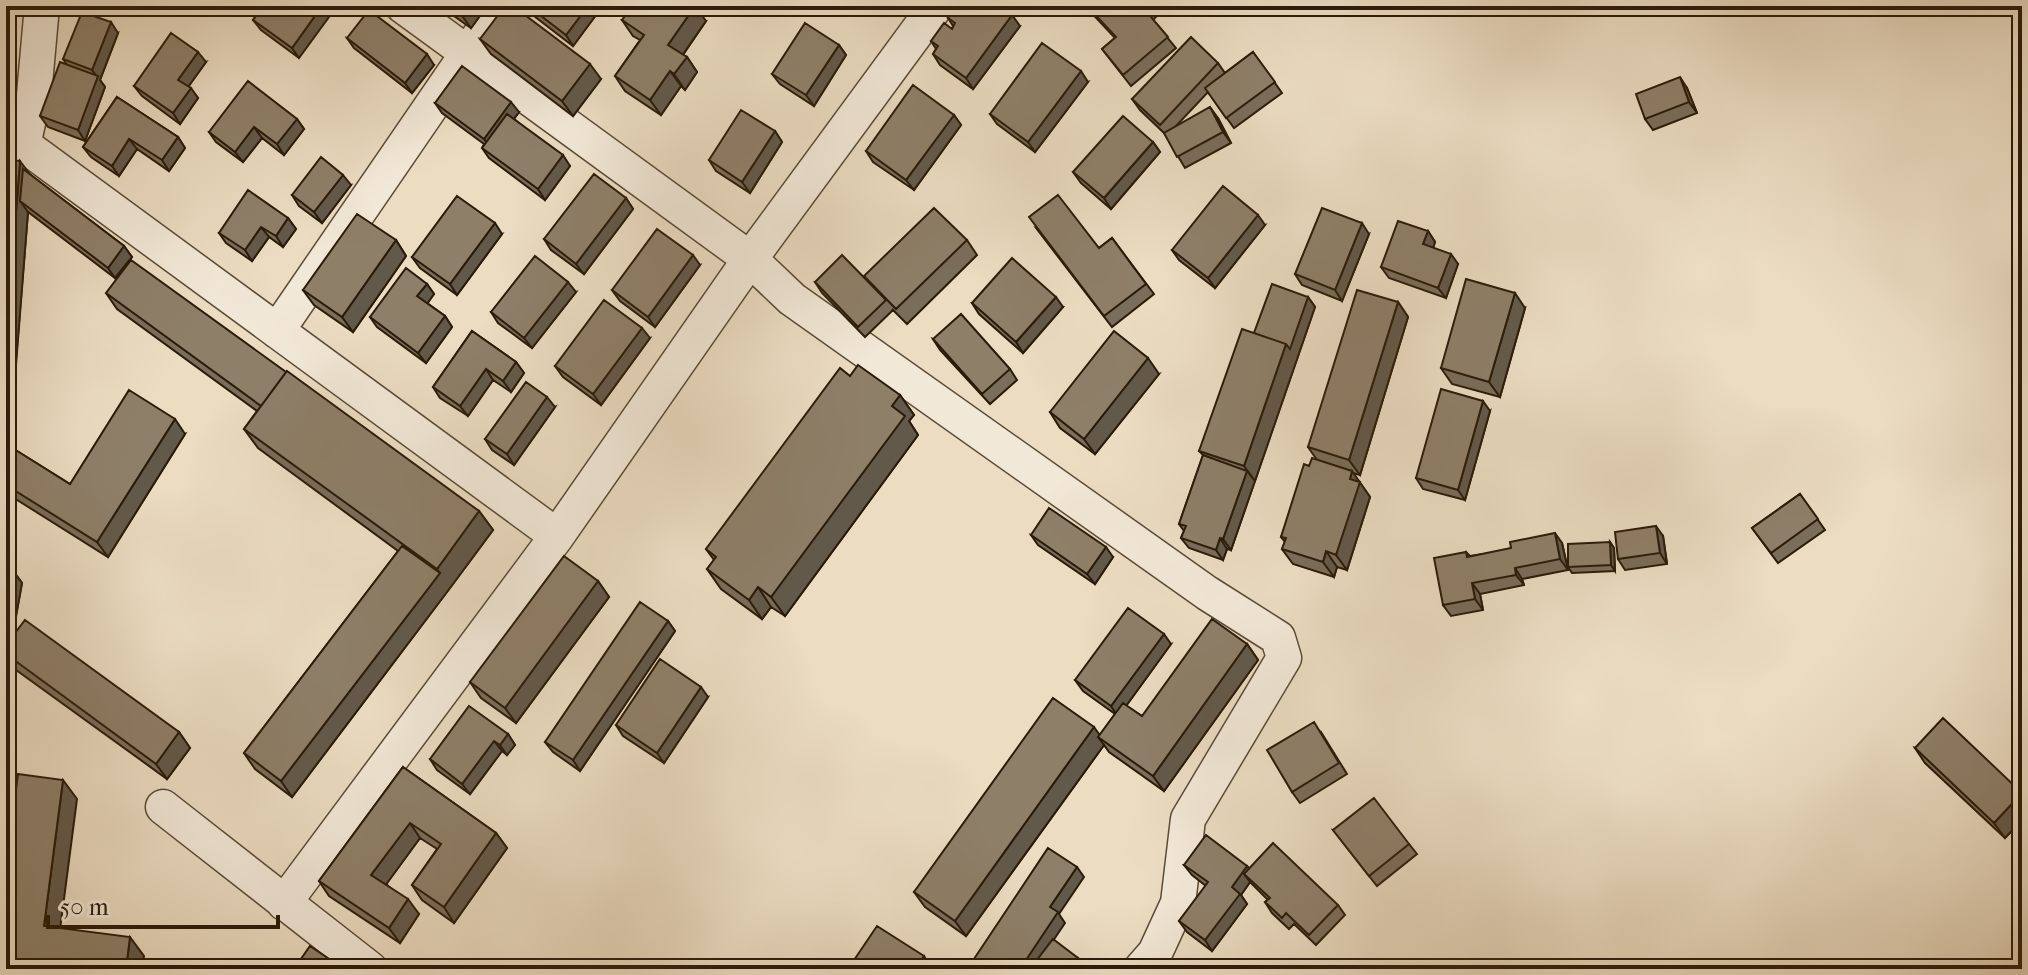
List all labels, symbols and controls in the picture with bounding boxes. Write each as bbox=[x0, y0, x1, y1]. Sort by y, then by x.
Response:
scale bar bbox=[48, 879, 278, 929]
text: 50 m bbox=[60, 893, 109, 921]

